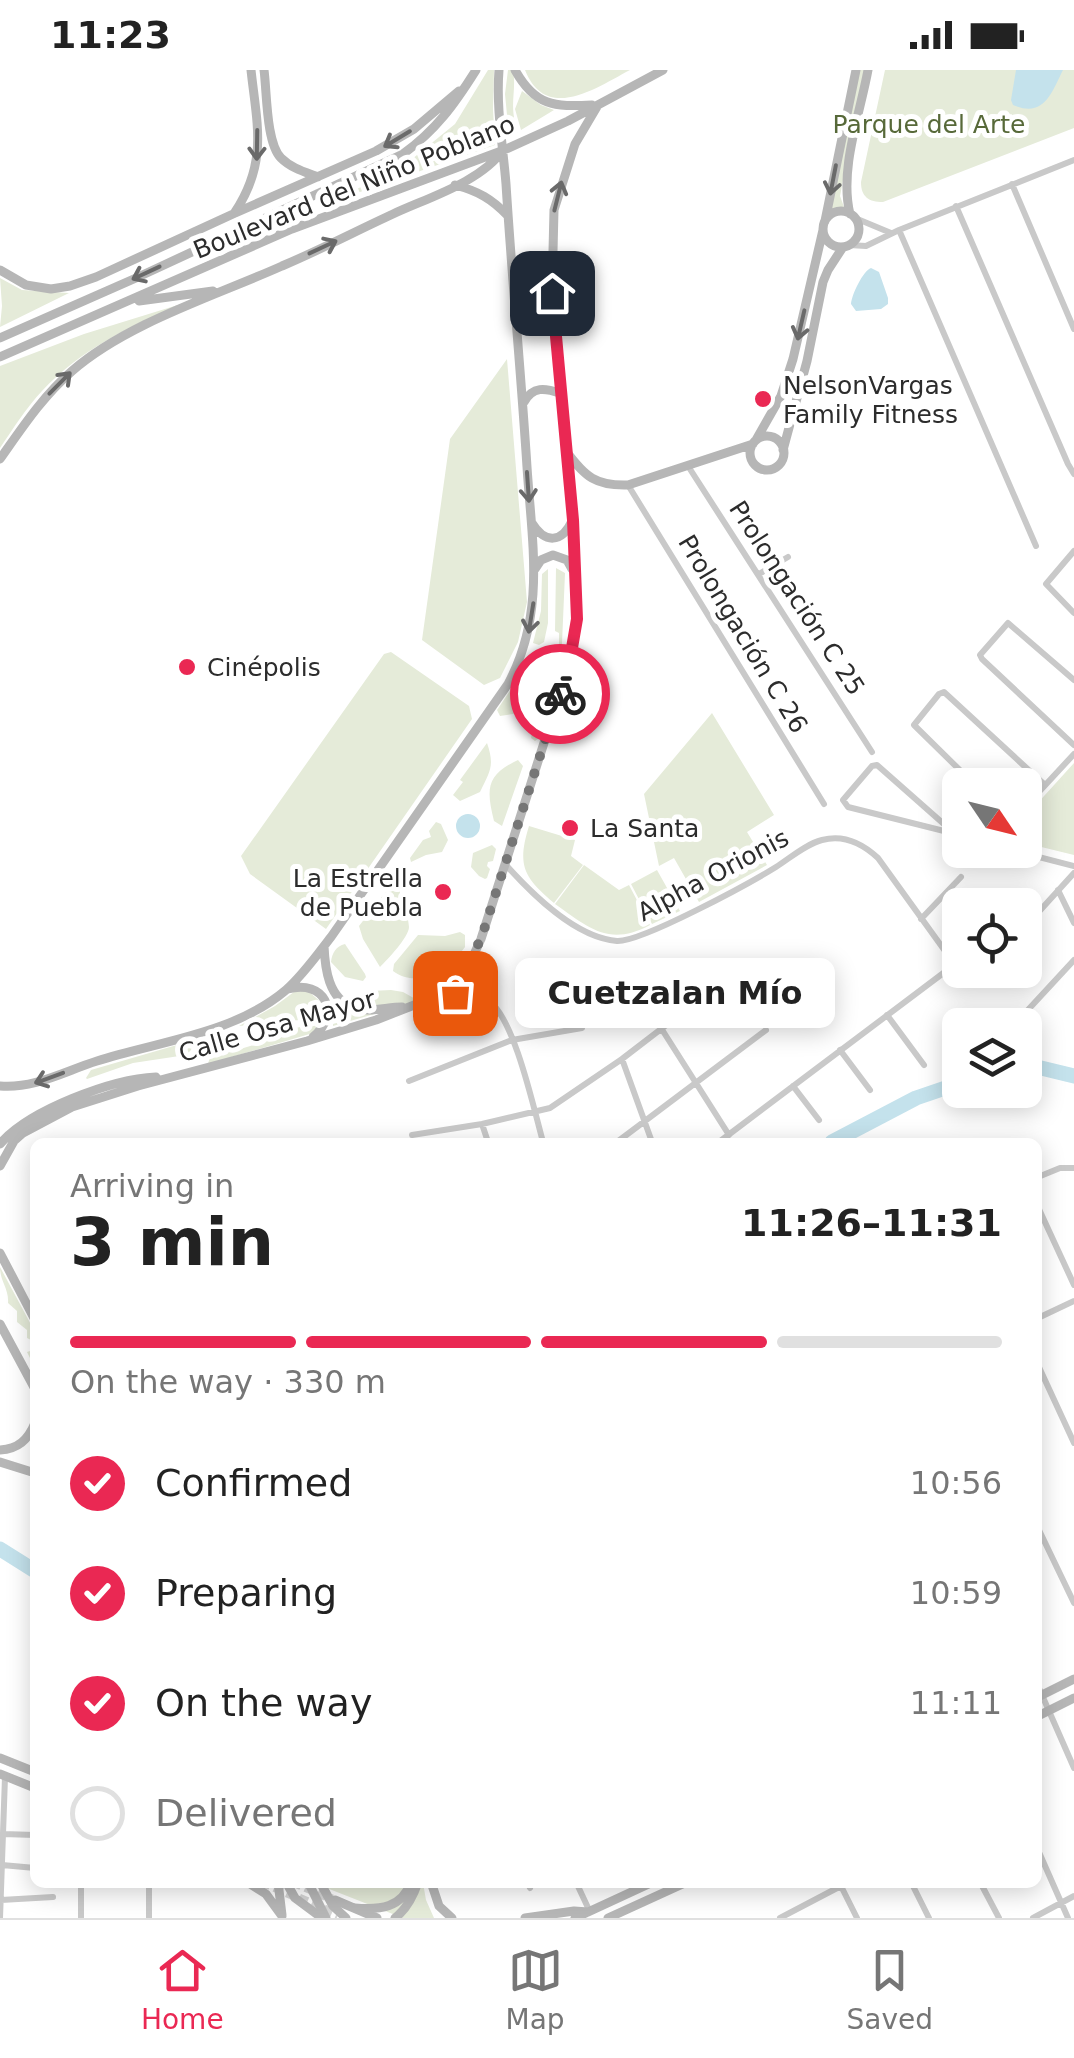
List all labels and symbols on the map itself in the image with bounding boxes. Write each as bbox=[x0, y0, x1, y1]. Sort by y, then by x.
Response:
street label: Boulevard del Niño Poblano bbox=[189, 109, 519, 265]
park label: Parque del Arte bbox=[833, 110, 1025, 139]
one-way arrow bbox=[248, 128, 266, 160]
one-way arrow bbox=[383, 129, 412, 149]
one-way arrow bbox=[823, 163, 842, 195]
one-way arrow bbox=[550, 181, 568, 213]
one-way arrow bbox=[307, 236, 337, 255]
pin bbox=[510, 251, 595, 336]
one-way arrow bbox=[131, 265, 162, 283]
one-way arrow bbox=[791, 308, 809, 340]
one-way arrow bbox=[47, 371, 71, 395]
place label: NelsonVargas Family Fitness bbox=[783, 371, 958, 429]
marker: NelsonVargas Family Fitness bbox=[752, 388, 774, 410]
one-way arrow bbox=[519, 470, 538, 502]
street label: Prolongación C 25 bbox=[723, 495, 871, 701]
street label: Prolongación C 26 bbox=[672, 530, 814, 738]
one-way arrow bbox=[521, 601, 539, 634]
courier bbox=[510, 644, 610, 744]
place label: Cinépolis bbox=[207, 653, 321, 682]
marker: Cinépolis bbox=[176, 656, 198, 678]
north arrow bbox=[942, 768, 1042, 868]
place label: La Santa bbox=[590, 814, 699, 843]
marker: La Santa bbox=[559, 817, 581, 839]
street label: Alpha Orionis bbox=[632, 823, 794, 927]
place label: La Estrella de Puebla bbox=[293, 864, 423, 922]
marker: La Estrella de Puebla bbox=[432, 881, 454, 903]
pin bbox=[413, 951, 498, 1036]
callout: Cuetzalan Mío bbox=[515, 958, 835, 1028]
street label: Calle Osa Mayor bbox=[175, 984, 379, 1068]
one-way arrow bbox=[34, 1070, 65, 1088]

